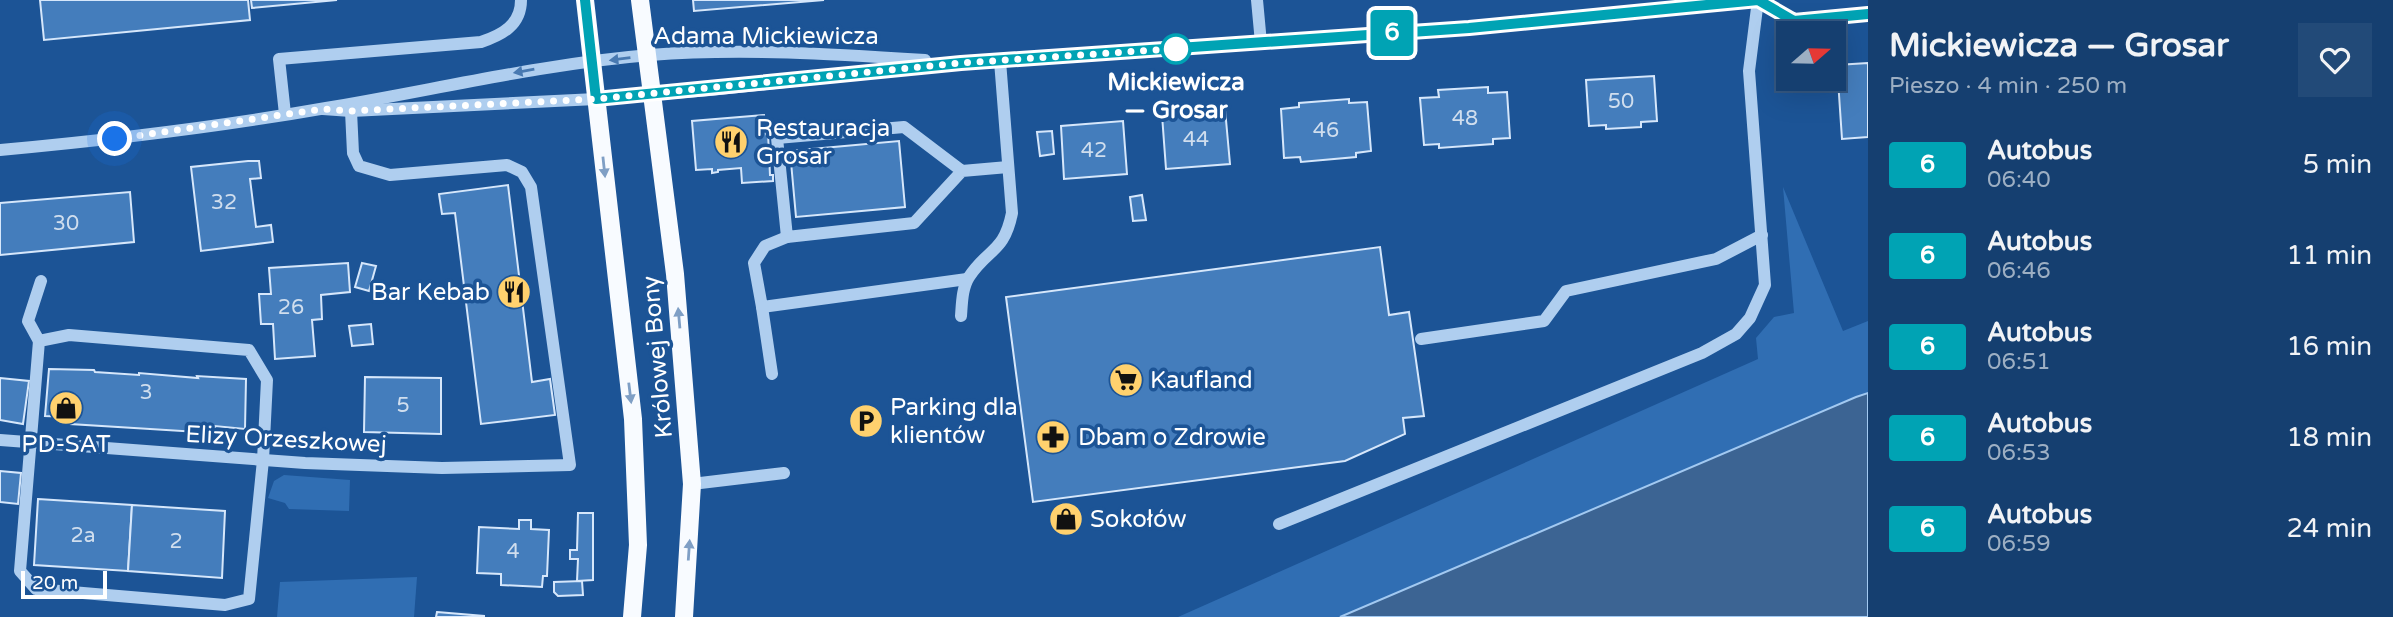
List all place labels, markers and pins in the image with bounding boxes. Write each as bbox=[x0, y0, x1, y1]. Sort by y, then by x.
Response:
marker: Mickiewicza — Grosar bbox=[1161, 34, 1191, 64]
place label: Mickiewicza — Grosar bbox=[1107, 68, 1245, 125]
place label: Restauracja Grosar bbox=[756, 114, 890, 171]
restaurant icon: Restauracja Grosar bbox=[712, 123, 750, 161]
restaurant icon: Bar Kebab bbox=[495, 273, 533, 311]
place label: Bar Kebab bbox=[371, 278, 490, 307]
supermarket icon: Kaufland bbox=[1107, 361, 1145, 399]
place label: Kaufland bbox=[1150, 366, 1253, 395]
shop icon: PD-SAT bbox=[47, 389, 85, 427]
place label: Parking dla klientów bbox=[890, 393, 1018, 450]
parking icon: Parking dla klientów bbox=[847, 402, 885, 440]
pharmacy icon: Dbam o Zdrowie bbox=[1034, 418, 1072, 456]
place label: Dbam o Zdrowie bbox=[1078, 423, 1266, 452]
place label: PD-SAT bbox=[21, 430, 111, 459]
shop icon: Sokołów bbox=[1047, 500, 1085, 538]
place label: Sokołów bbox=[1090, 505, 1186, 534]

